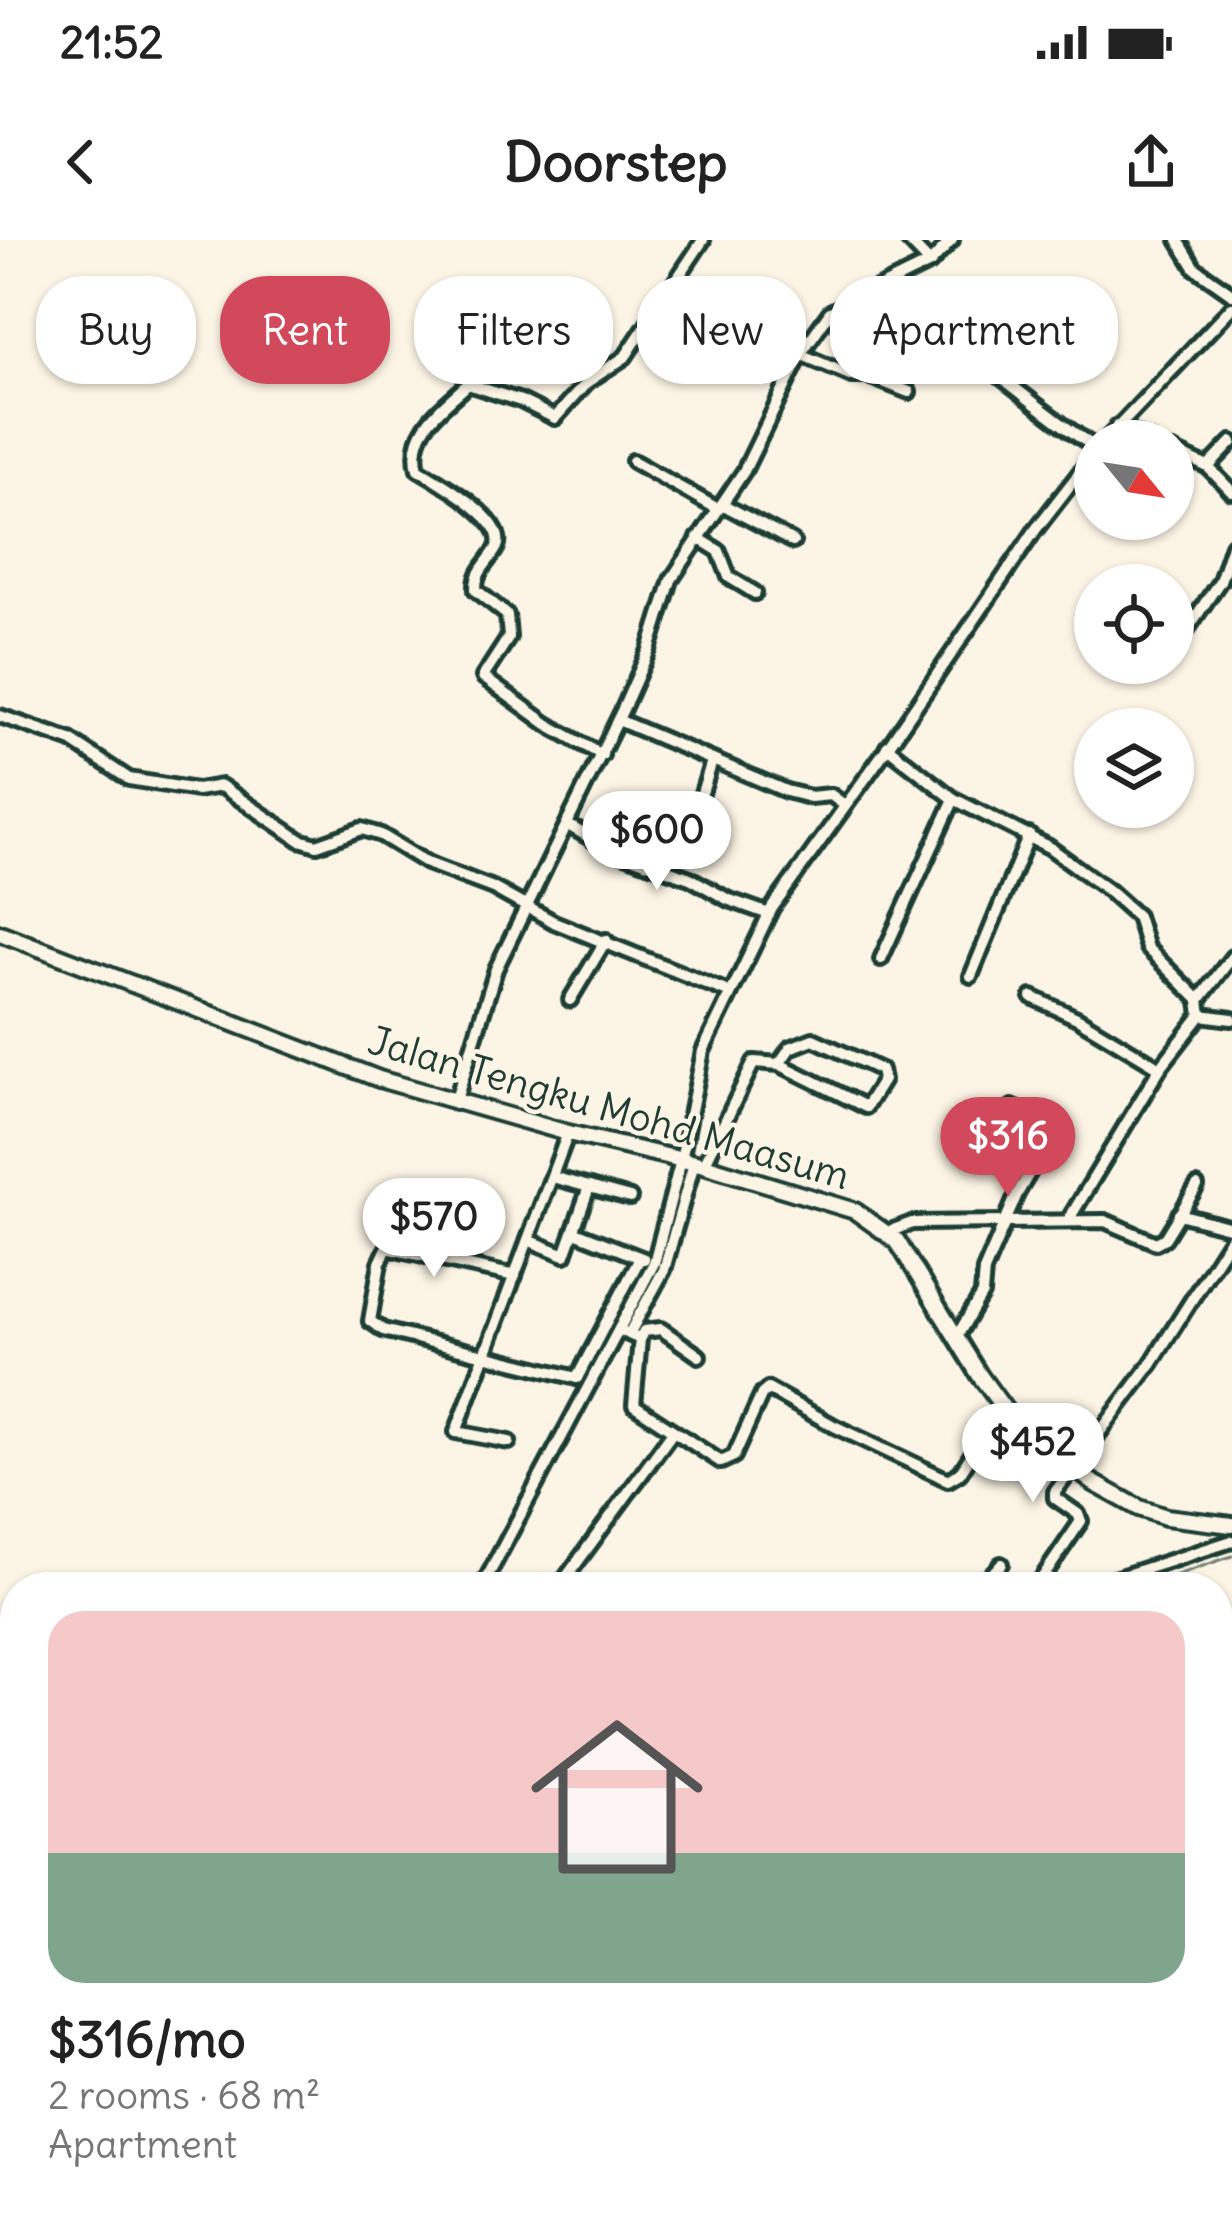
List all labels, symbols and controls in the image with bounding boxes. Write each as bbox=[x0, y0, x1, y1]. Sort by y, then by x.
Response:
text: 21:52 bbox=[60, 14, 163, 70]
text: Doorstep bbox=[504, 128, 728, 196]
icon: back bbox=[48, 129, 114, 195]
icon: share bbox=[1118, 129, 1184, 195]
chip: Buy bbox=[36, 276, 196, 384]
chip: Rent bbox=[220, 276, 390, 384]
chip: Filters bbox=[414, 276, 613, 384]
chip: New bbox=[637, 276, 806, 384]
chip: Apartment bbox=[830, 276, 1118, 384]
north arrow bbox=[1074, 420, 1194, 540]
map controls bbox=[1074, 420, 1194, 828]
button: locate bbox=[1074, 564, 1194, 684]
button: layers bbox=[1074, 708, 1194, 828]
pin: $600 bbox=[586, 791, 728, 893]
text: $600 bbox=[609, 805, 705, 854]
street label: Jalan Tengku Mohd Maasum bbox=[363, 1016, 855, 1200]
pin: $316 bbox=[937, 1097, 1079, 1199]
text: $316 bbox=[967, 1111, 1049, 1160]
pin: $570 bbox=[363, 1178, 505, 1280]
text: $570 bbox=[390, 1192, 478, 1241]
pin: $452 bbox=[962, 1403, 1104, 1505]
text: $452 bbox=[989, 1417, 1077, 1466]
icon: home bbox=[509, 1689, 725, 1905]
text: $316/mo bbox=[48, 2007, 246, 2071]
text: 2 rooms · 68 m² bbox=[48, 2071, 320, 2120]
text: Apartment bbox=[48, 2120, 237, 2169]

